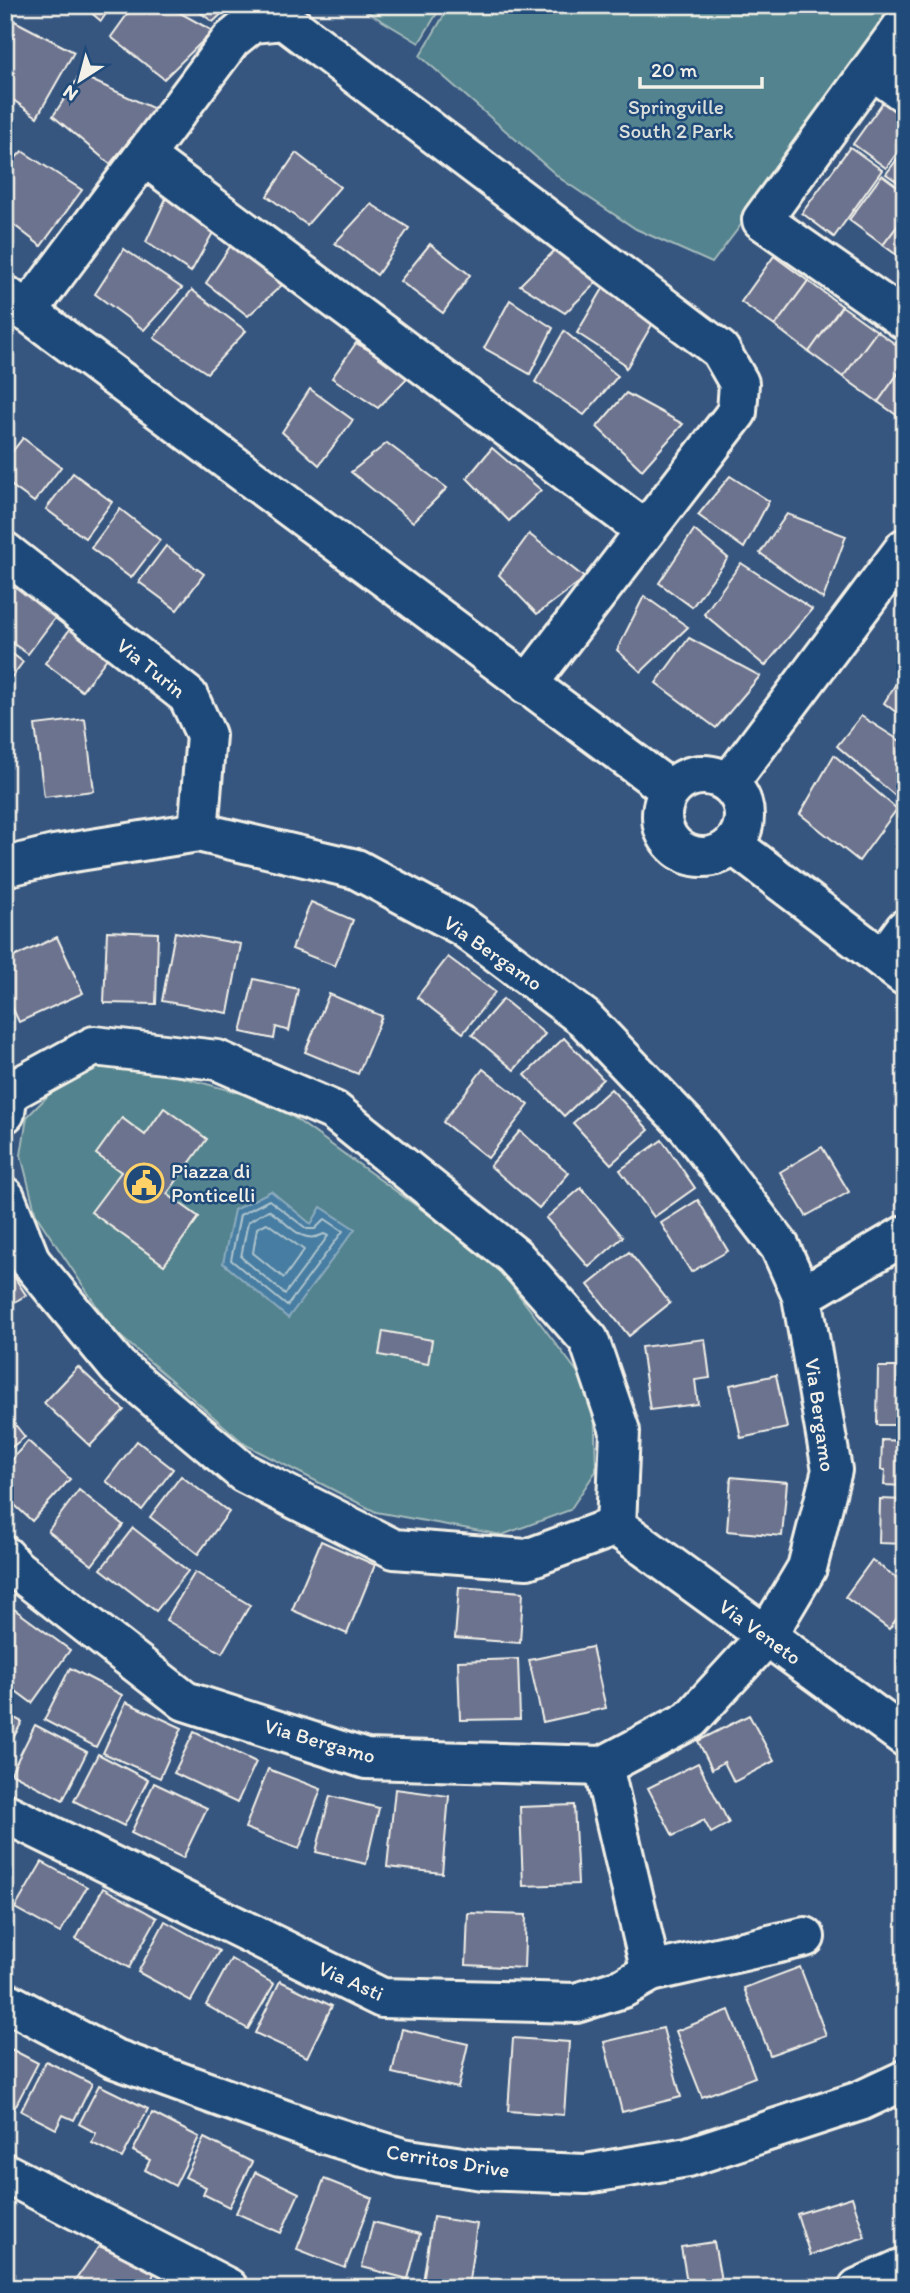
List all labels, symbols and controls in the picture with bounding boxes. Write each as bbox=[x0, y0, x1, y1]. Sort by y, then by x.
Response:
north arrow bbox=[46, 46, 116, 116]
scale bar bbox=[640, 46, 763, 90]
text: 20 m bbox=[651, 57, 698, 82]
text: N bbox=[58, 80, 82, 106]
park label: Springville South 2 Park bbox=[619, 94, 733, 143]
street label: Via Turin bbox=[112, 632, 191, 703]
street label: Via Bergamo bbox=[439, 910, 547, 996]
place label: Piazza di Ponticelli bbox=[171, 1158, 255, 1207]
public building icon: Piazza di Ponticelli bbox=[123, 1162, 165, 1204]
street label: Via Bergamo bbox=[800, 1356, 841, 1473]
street label: Via Veneto bbox=[714, 1593, 806, 1670]
street label: Via Bergamo bbox=[262, 1713, 379, 1768]
street label: Via Asti bbox=[315, 1955, 388, 2006]
street label: Cerritos Drive bbox=[385, 2138, 512, 2183]

